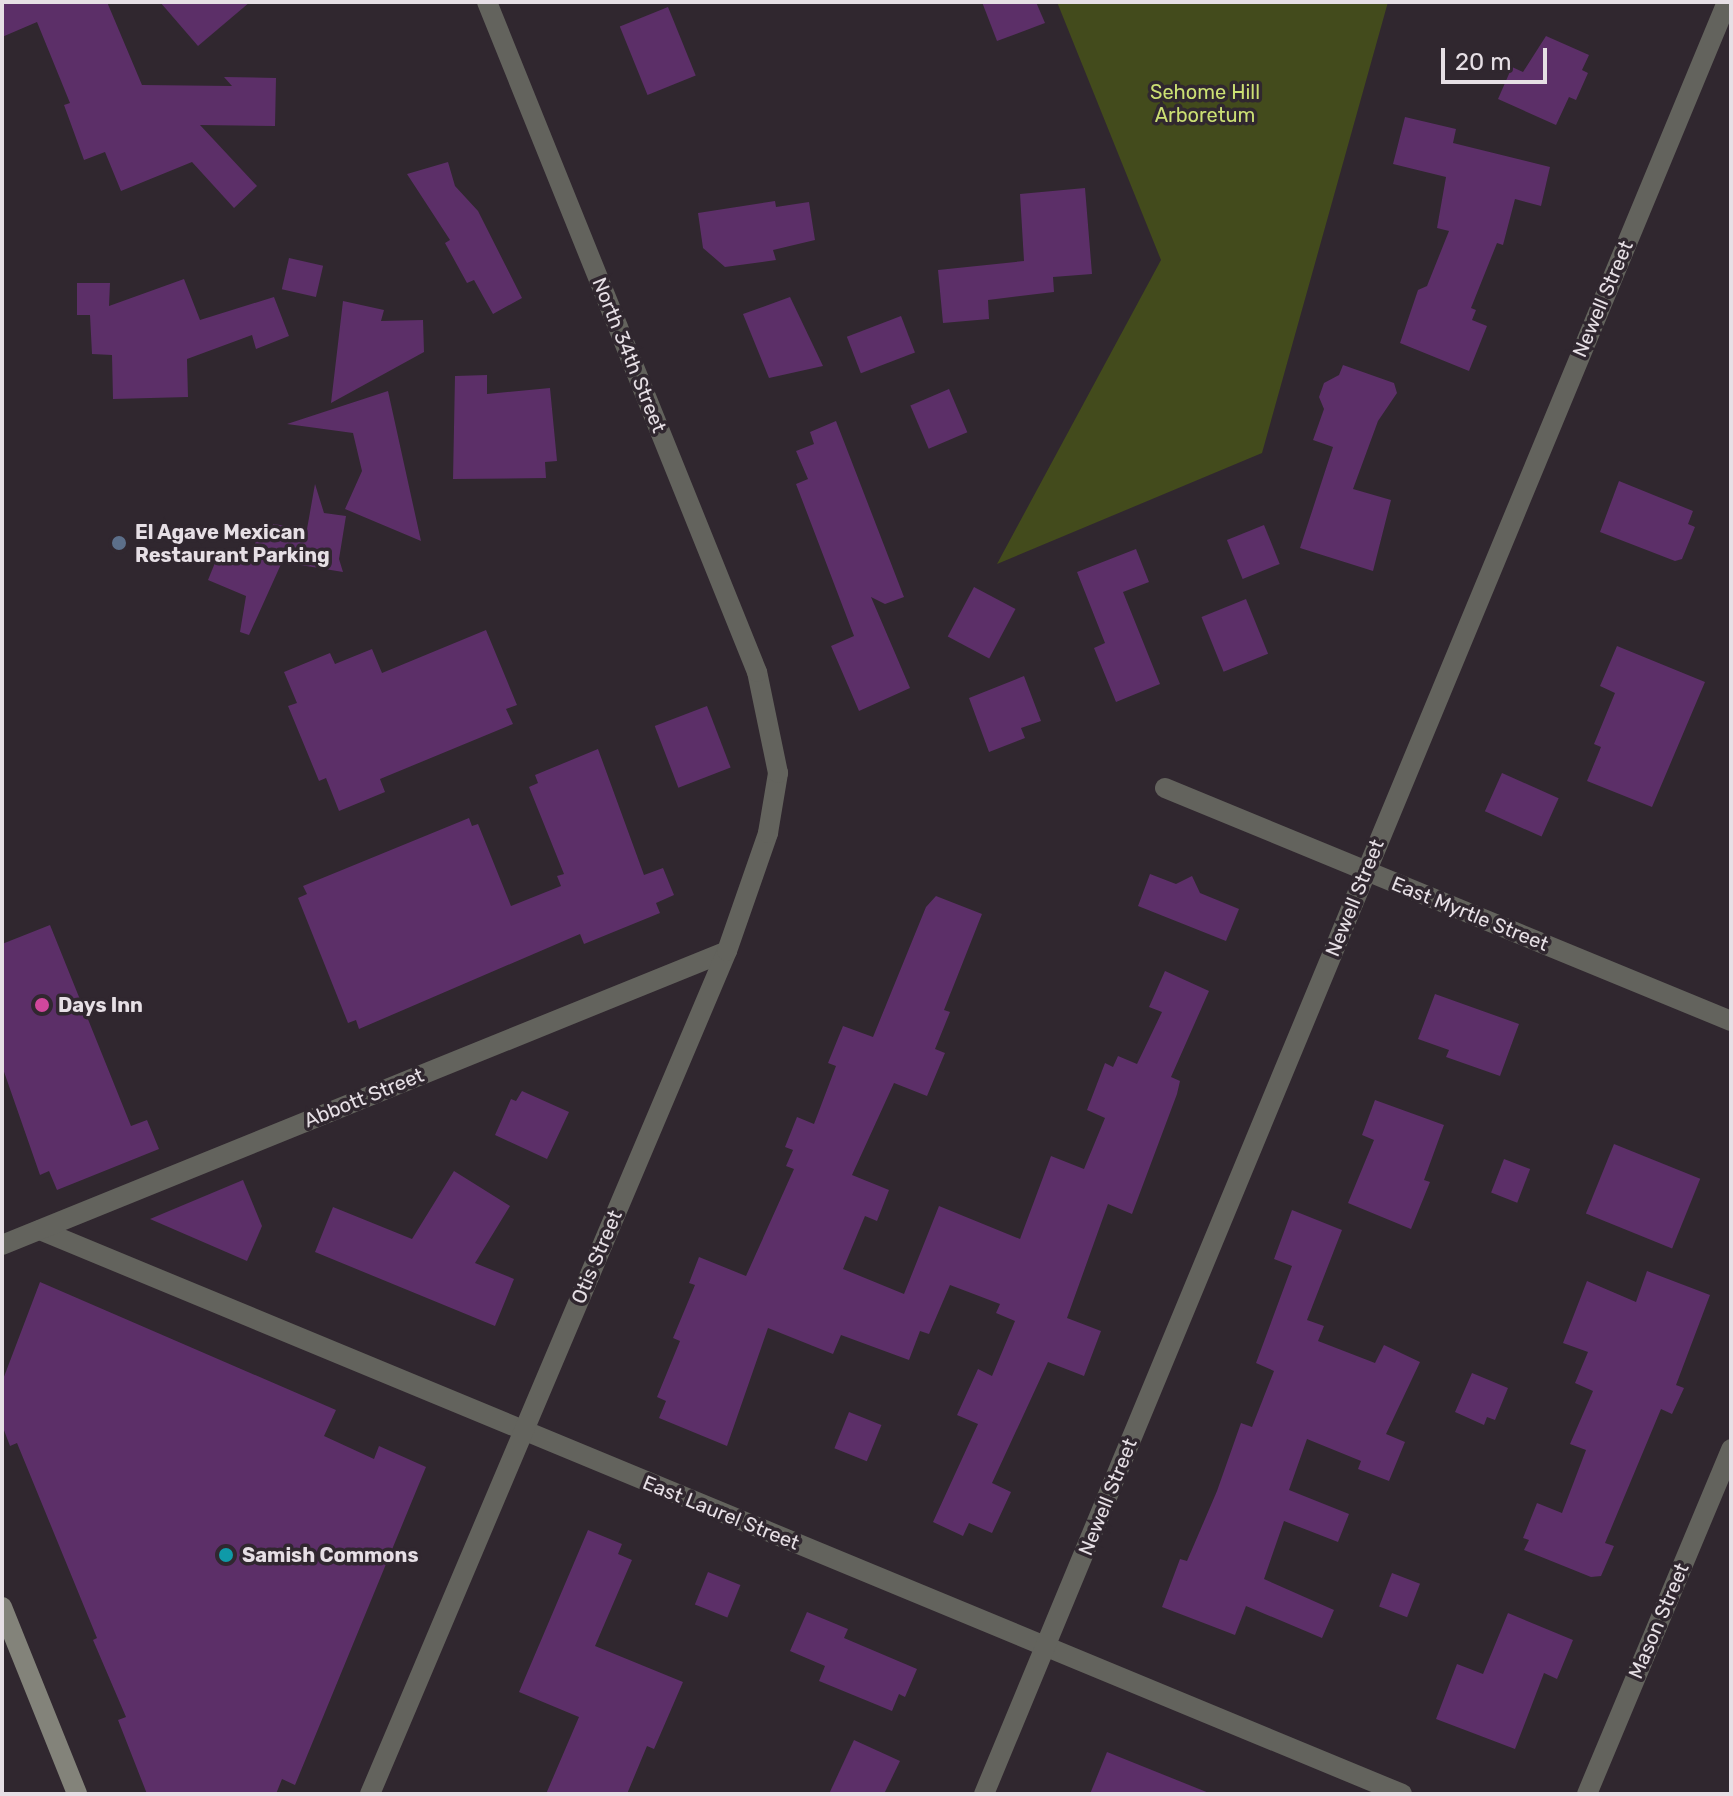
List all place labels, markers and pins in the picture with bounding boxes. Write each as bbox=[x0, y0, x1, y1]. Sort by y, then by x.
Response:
place label: El Agave Mexican Restaurant Parking bbox=[135, 520, 330, 567]
marker: El Agave Mexican Restaurant Parking bbox=[110, 534, 128, 552]
place label: Days Inn bbox=[58, 993, 143, 1017]
marker: Days Inn bbox=[33, 996, 51, 1014]
place label: Samish Commons bbox=[242, 1543, 418, 1567]
marker: Samish Commons bbox=[217, 1546, 235, 1564]

